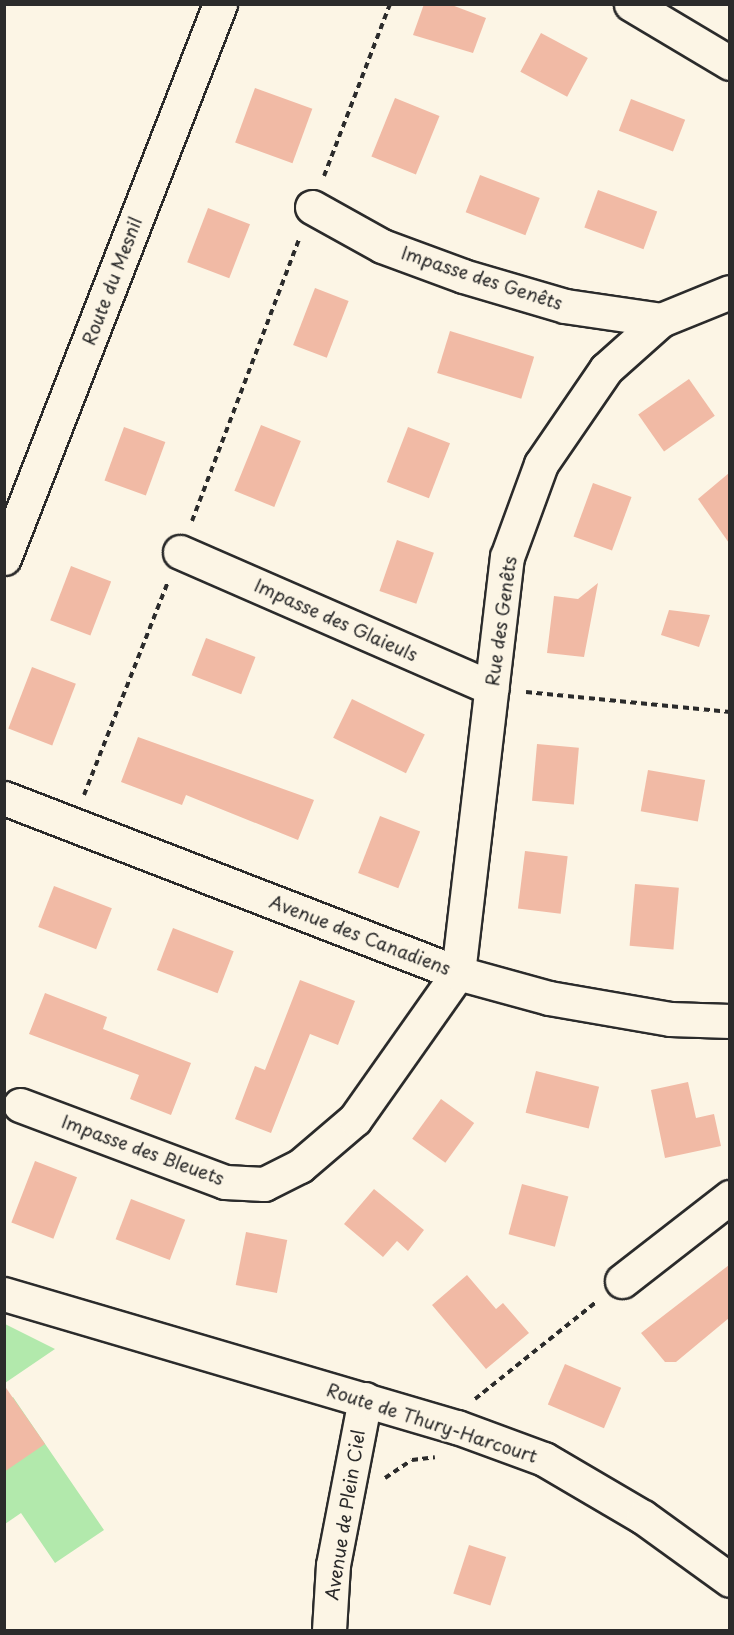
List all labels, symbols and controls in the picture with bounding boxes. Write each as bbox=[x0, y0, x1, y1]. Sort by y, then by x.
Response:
street label: Route du Mesnil bbox=[77, 213, 147, 349]
street label: Impasse des Genêts bbox=[397, 241, 567, 315]
street label: Rue des Genêts bbox=[481, 553, 521, 689]
street label: Impasse des Glaieuls bbox=[251, 574, 421, 666]
street label: Avenue des Canadiens bbox=[267, 891, 453, 979]
street label: Impasse des Bleuets bbox=[58, 1110, 228, 1190]
street label: Route de Thury-Harcourt bbox=[323, 1379, 541, 1467]
street label: Avenue de Plein Ciel bbox=[321, 1427, 369, 1603]

